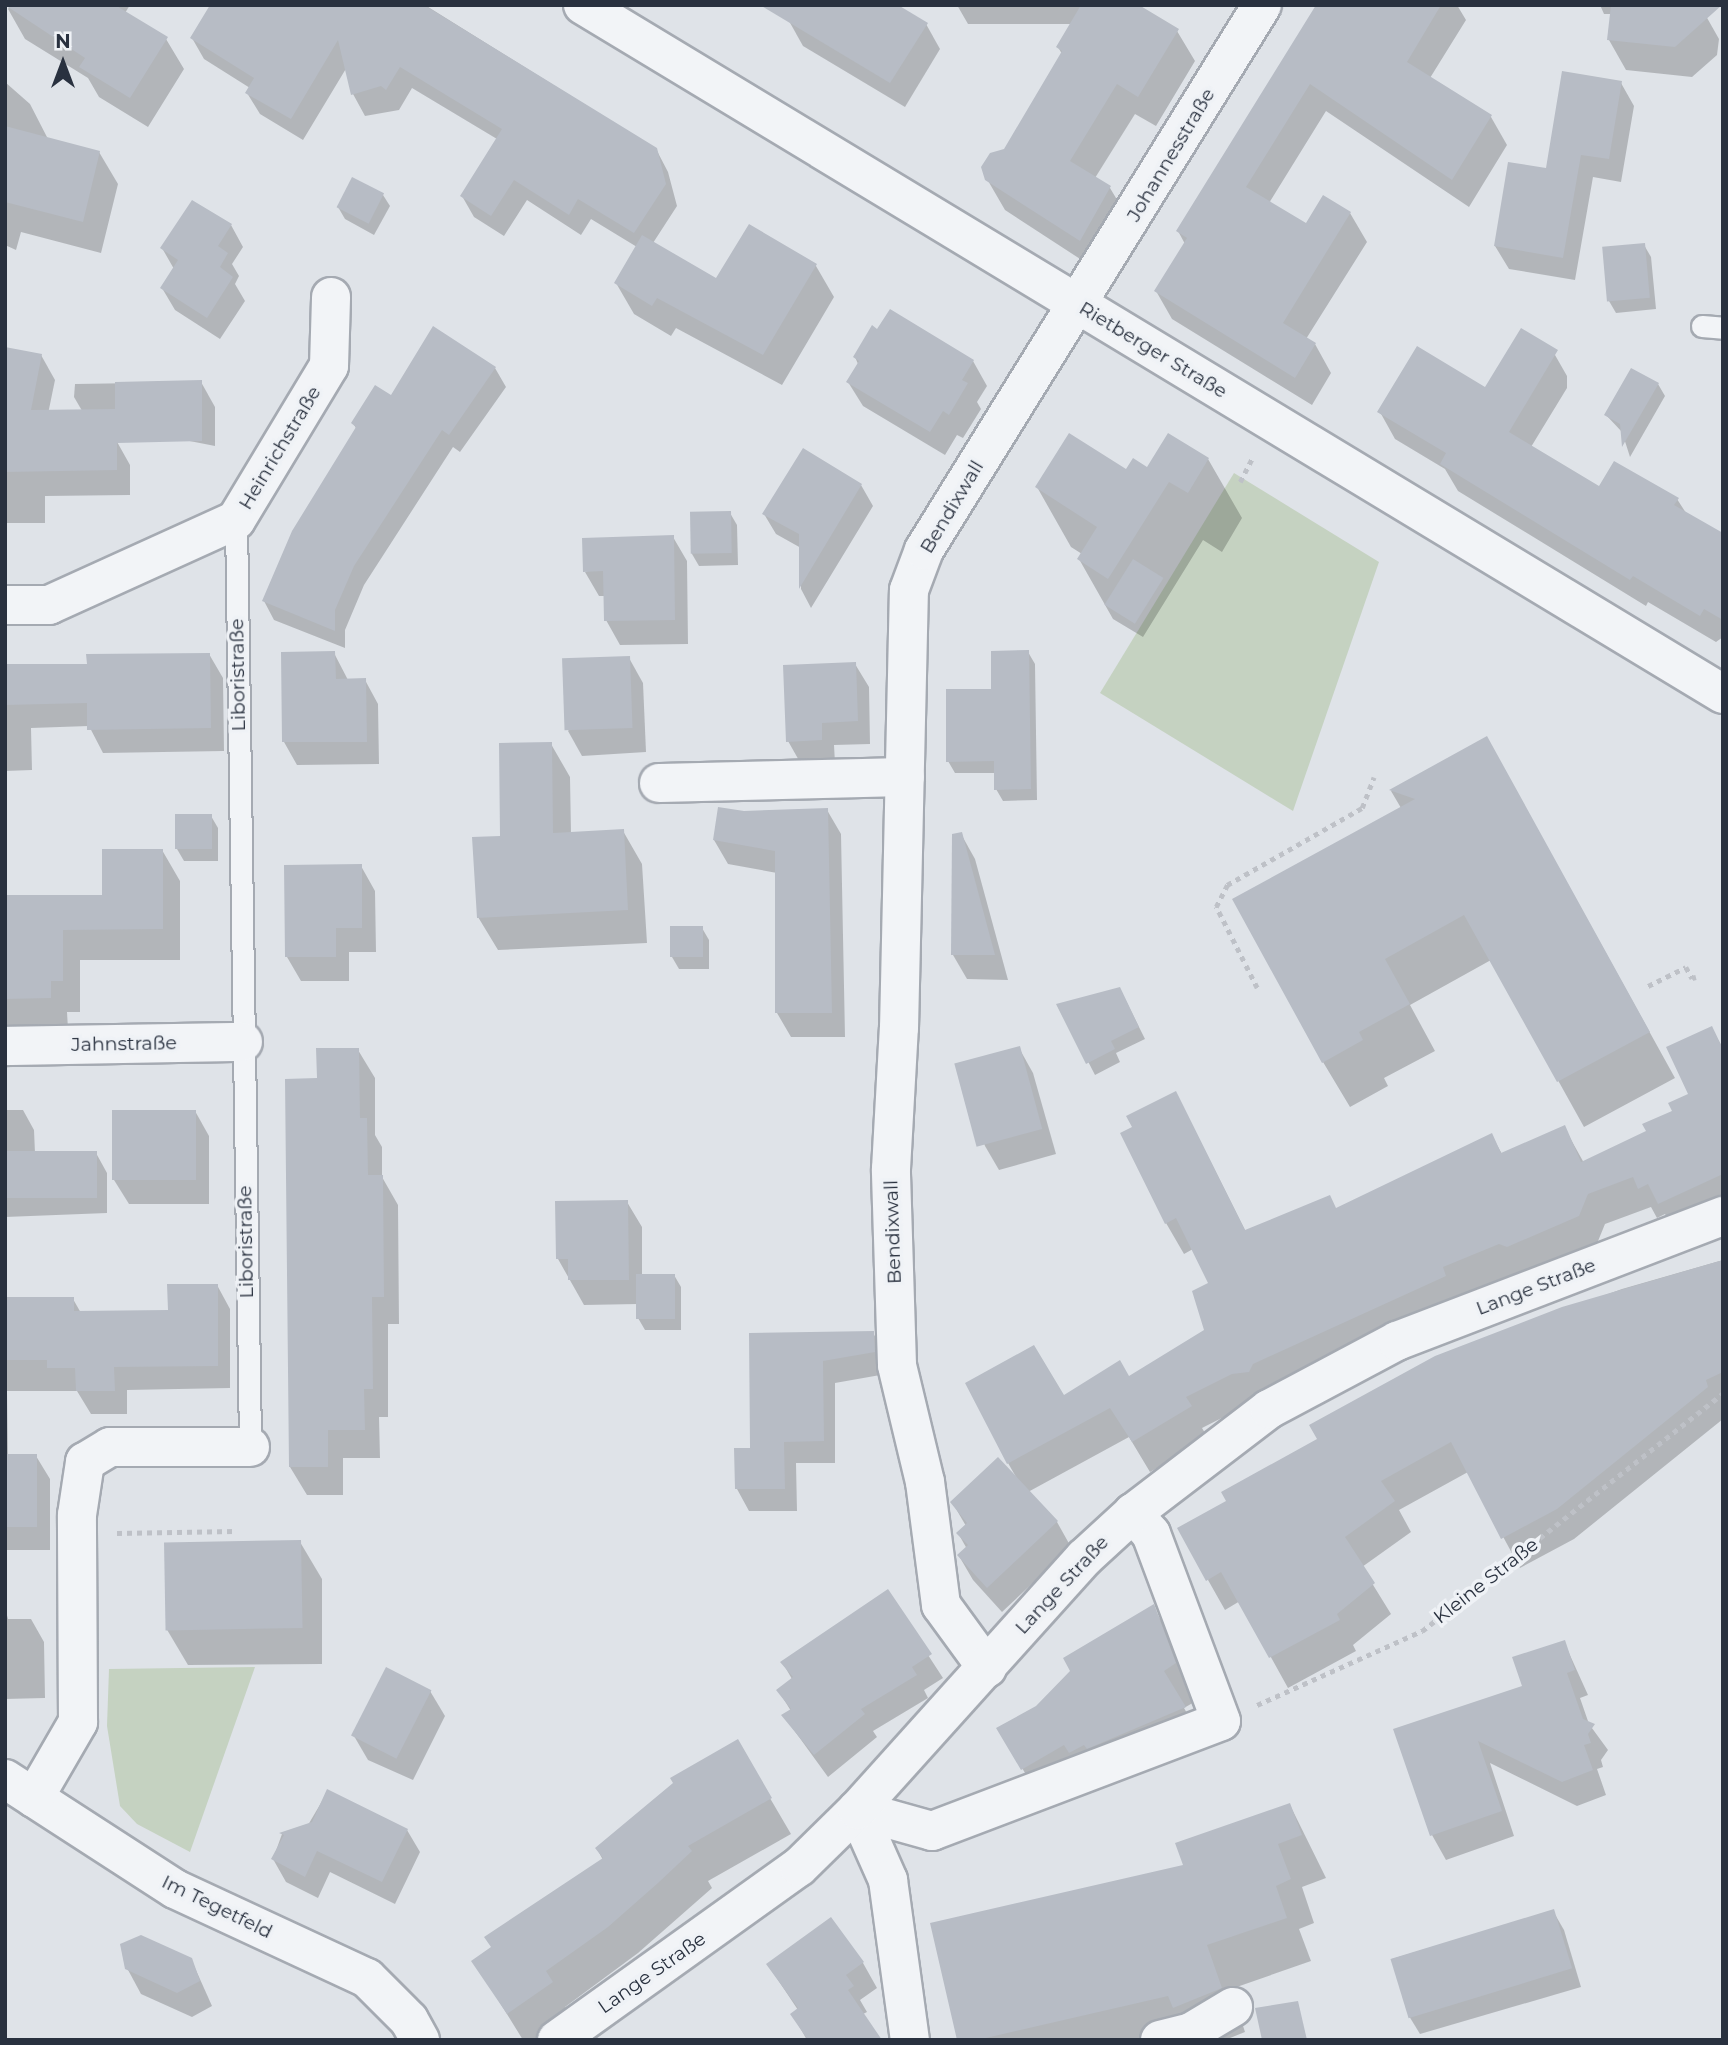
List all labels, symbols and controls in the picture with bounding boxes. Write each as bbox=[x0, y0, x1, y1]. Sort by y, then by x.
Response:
north arrow bbox=[28, 28, 98, 98]
text: N bbox=[55, 30, 71, 53]
street label: Johannesstraße bbox=[1122, 84, 1220, 226]
street label: Rietberger Straße bbox=[1075, 297, 1231, 403]
street label: Heinrichstraße bbox=[234, 382, 326, 514]
street label: Bendixwall bbox=[915, 456, 989, 558]
street label: Liboristraße bbox=[226, 618, 250, 732]
street label: Jahnstraße bbox=[71, 1032, 177, 1056]
street label: Bendixwall bbox=[880, 1180, 906, 1284]
street label: Liboristraße bbox=[234, 1185, 258, 1299]
street label: Lange Straße bbox=[1473, 1254, 1599, 1320]
street label: Lange Straße bbox=[1011, 1531, 1113, 1639]
street label: Kleine Straße bbox=[1429, 1533, 1543, 1629]
street label: Im Tegetfeld bbox=[158, 1870, 276, 1944]
street label: Lange Straße bbox=[594, 1927, 710, 2019]

